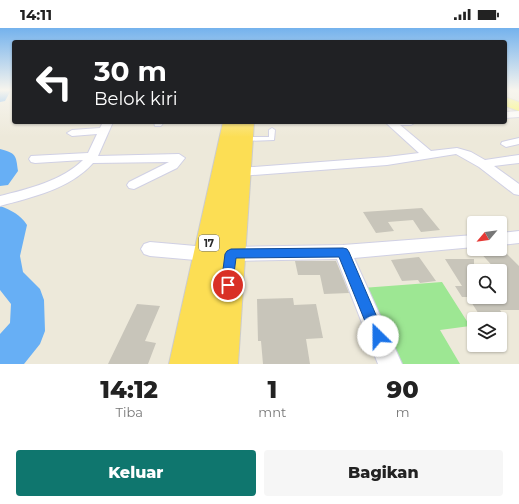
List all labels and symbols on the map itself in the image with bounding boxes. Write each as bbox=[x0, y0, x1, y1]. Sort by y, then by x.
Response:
north arrow bbox=[467, 216, 507, 256]
road number: 17 bbox=[199, 235, 219, 251]
pin bbox=[211, 268, 245, 302]
position arrow bbox=[357, 315, 399, 357]

